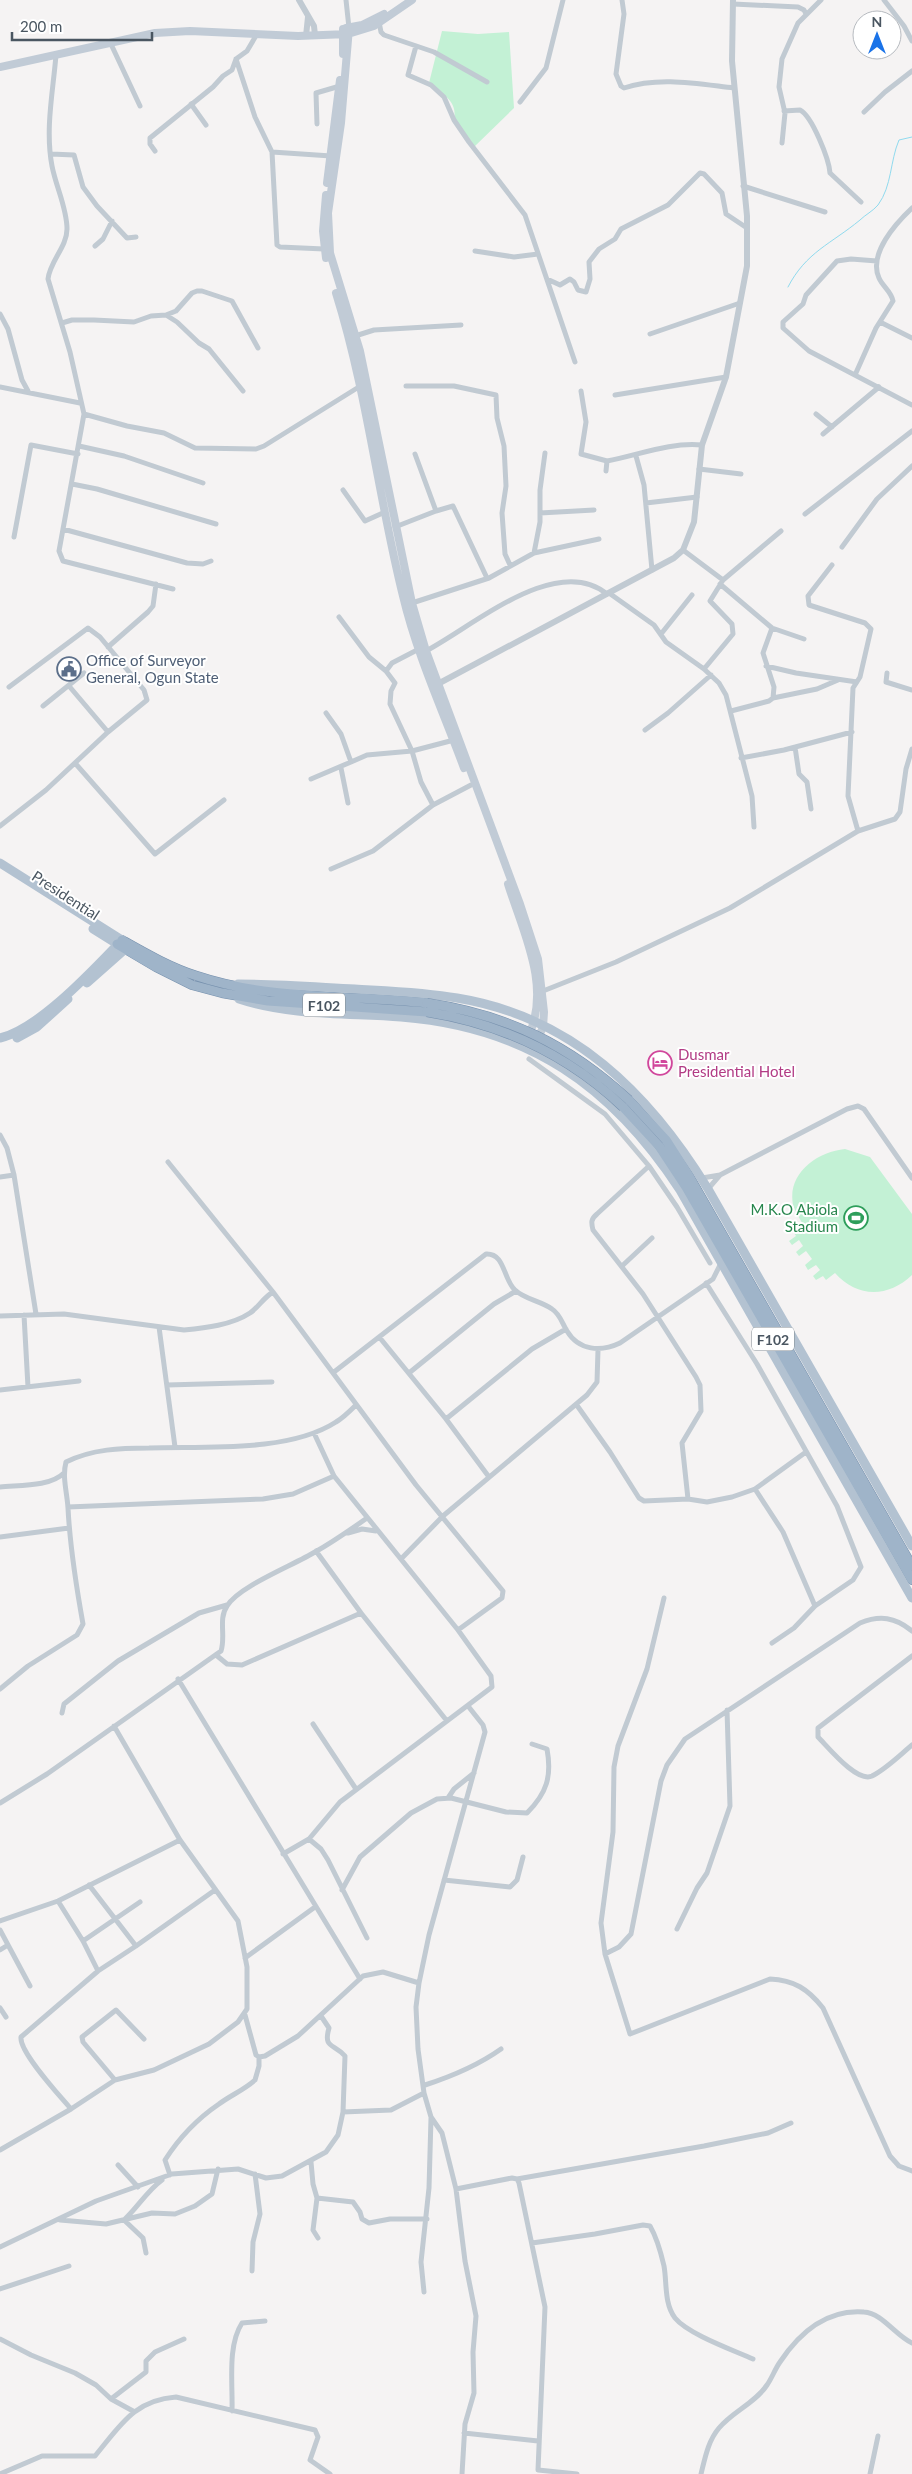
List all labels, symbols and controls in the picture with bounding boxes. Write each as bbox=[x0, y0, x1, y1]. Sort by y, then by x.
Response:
scale bar bbox=[12, 10, 152, 42]
north arrow bbox=[852, 10, 902, 60]
text: N bbox=[872, 13, 882, 30]
text: 200 m bbox=[20, 17, 62, 35]
place label: Office of Surveyor General, Ogun State bbox=[86, 651, 219, 686]
public building icon: Office of Surveyor General, Ogun State bbox=[56, 656, 82, 682]
street label: Presidential bbox=[29, 867, 103, 923]
road number: F102 bbox=[303, 994, 345, 1016]
place label: Dusmar Presidential Hotel bbox=[678, 1045, 795, 1080]
hotel icon: Dusmar Presidential Hotel bbox=[647, 1050, 673, 1076]
place label: M.K.O Abiola Stadium bbox=[750, 1200, 838, 1235]
sports icon: M.K.O Abiola Stadium bbox=[843, 1205, 869, 1231]
road number: F102 bbox=[752, 1328, 794, 1350]

